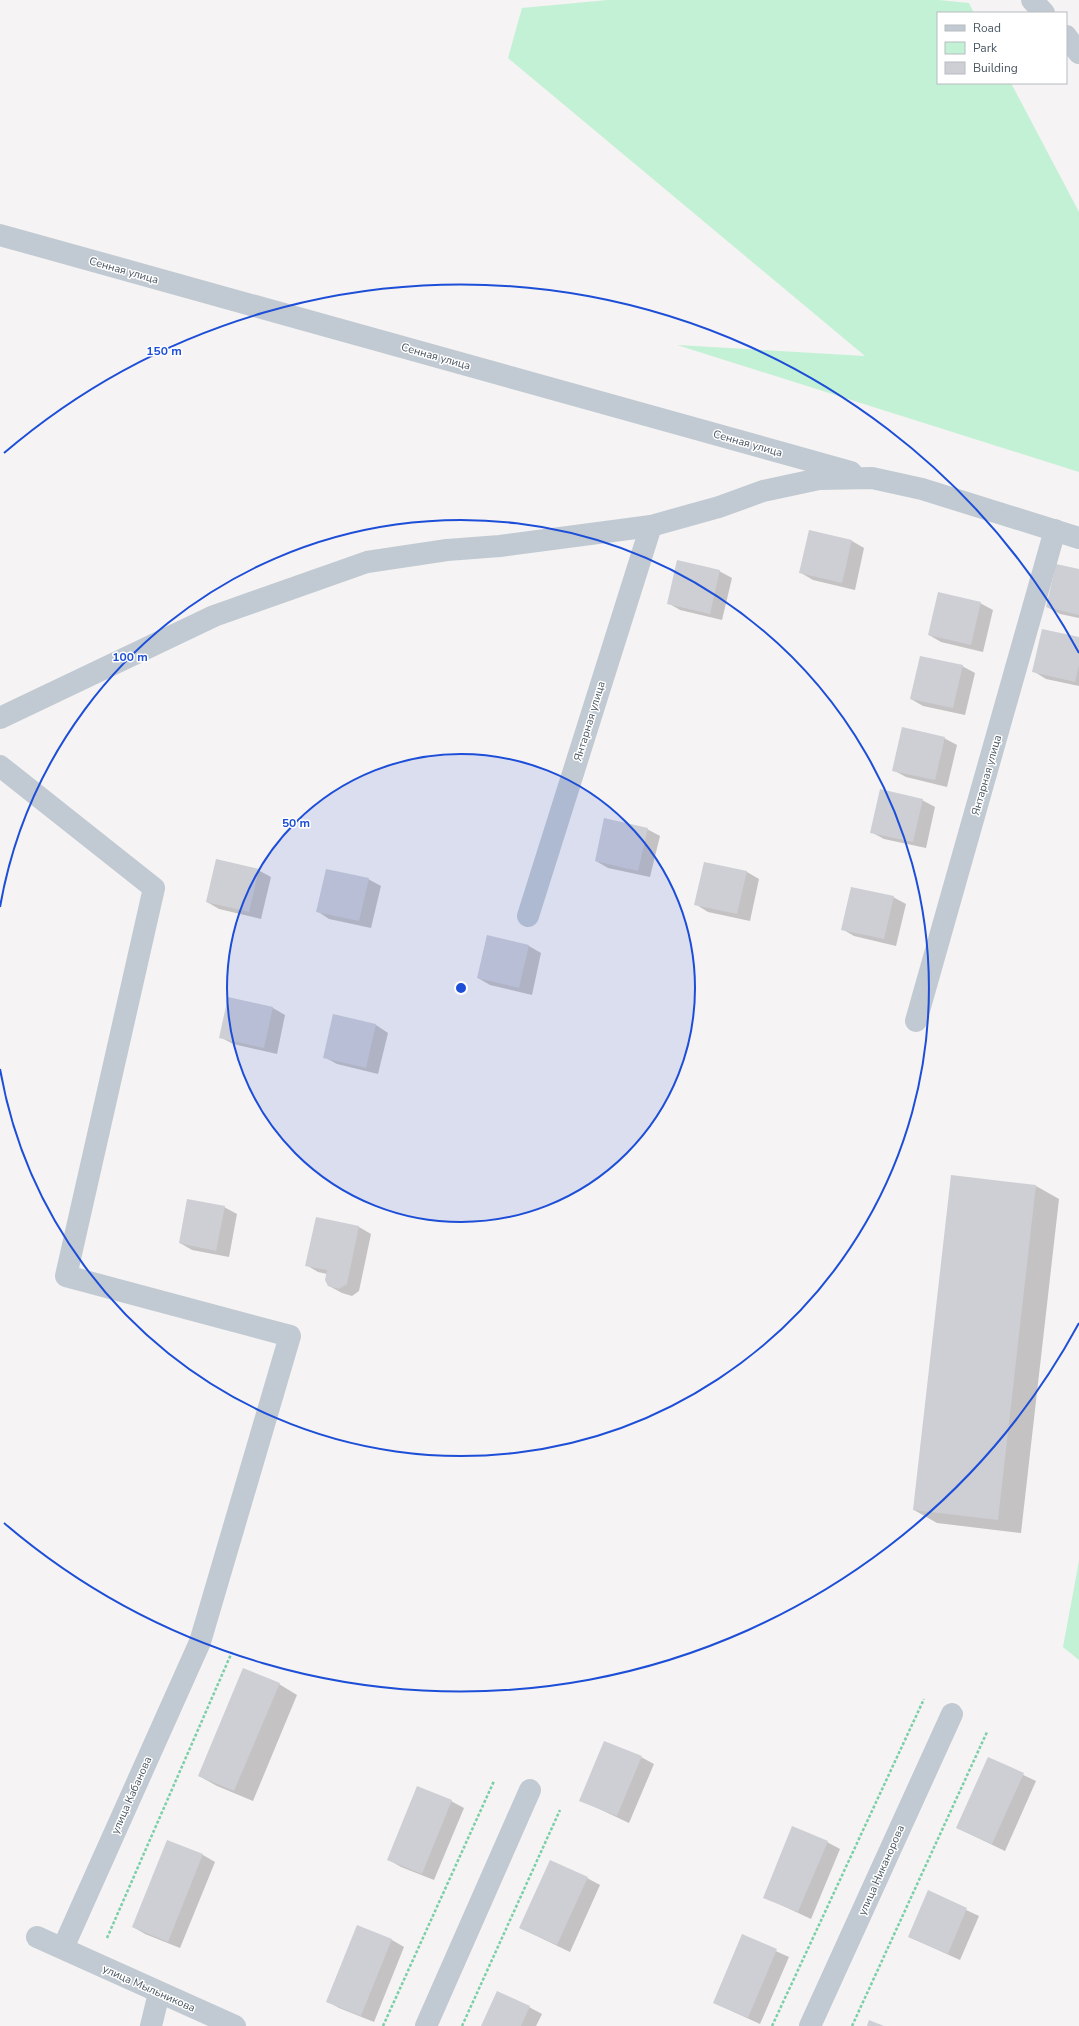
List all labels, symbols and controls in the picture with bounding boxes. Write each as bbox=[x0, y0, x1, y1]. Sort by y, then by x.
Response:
legend bbox=[937, 12, 1067, 84]
text: Road bbox=[973, 20, 1001, 36]
text: Park bbox=[973, 40, 998, 56]
text: Building bbox=[973, 60, 1018, 76]
street label: Сенная улица bbox=[87, 253, 160, 288]
street label: Сенная улица bbox=[399, 339, 472, 374]
text: 150 m bbox=[146, 343, 182, 359]
street label: Сенная улица bbox=[711, 426, 784, 461]
text: 100 m bbox=[112, 649, 148, 665]
street label: Янтарная улица bbox=[570, 679, 609, 763]
street label: Янтарная улица bbox=[968, 733, 1005, 817]
text: 50 m bbox=[282, 815, 310, 831]
centre of rings bbox=[454, 981, 468, 995]
street label: улица Кабанова bbox=[108, 1754, 155, 1836]
street label: улица Никанорова bbox=[855, 1823, 908, 1918]
street label: улица Мыльникова bbox=[100, 1961, 198, 2016]

